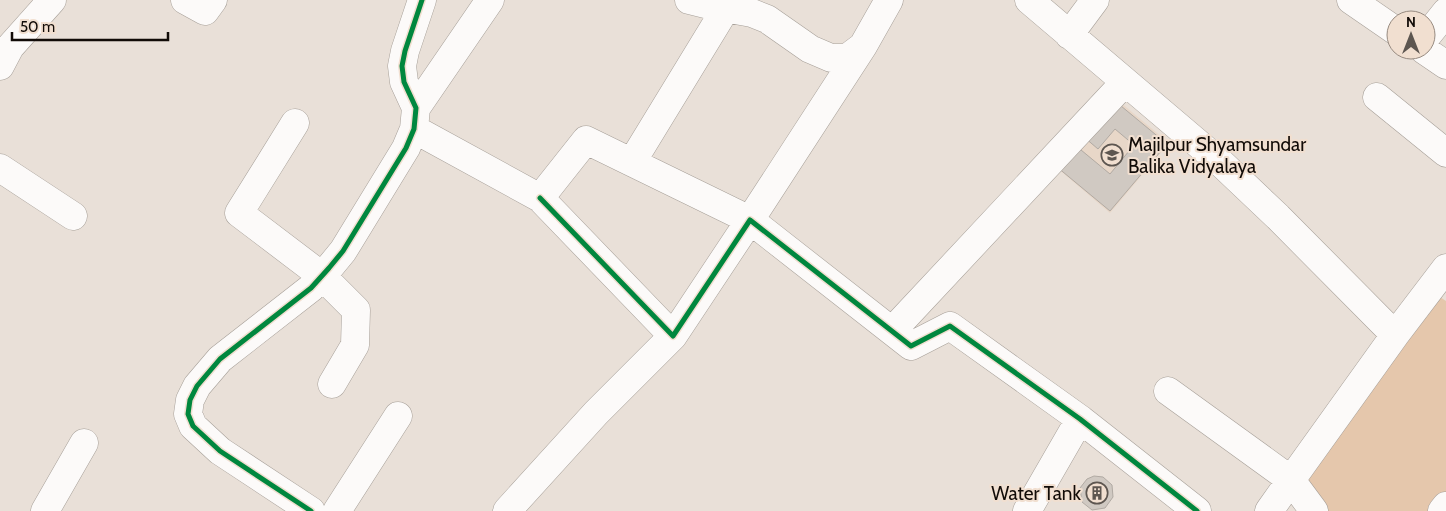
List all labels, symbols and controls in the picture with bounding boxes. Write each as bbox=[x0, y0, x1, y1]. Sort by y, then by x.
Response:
scale bar bbox=[12, 10, 169, 42]
north arrow bbox=[1386, 10, 1436, 60]
text: N bbox=[1406, 13, 1416, 31]
text: 50 m bbox=[20, 18, 55, 36]
place label: Majilpur Shyamsundar Balika Vidyalaya bbox=[1128, 133, 1306, 178]
school or university icon: Majilpur Shyamsundar Balika Vidyalaya bbox=[1100, 143, 1124, 167]
building icon: Water Tank bbox=[1085, 481, 1109, 505]
place label: Water Tank bbox=[991, 482, 1081, 505]

